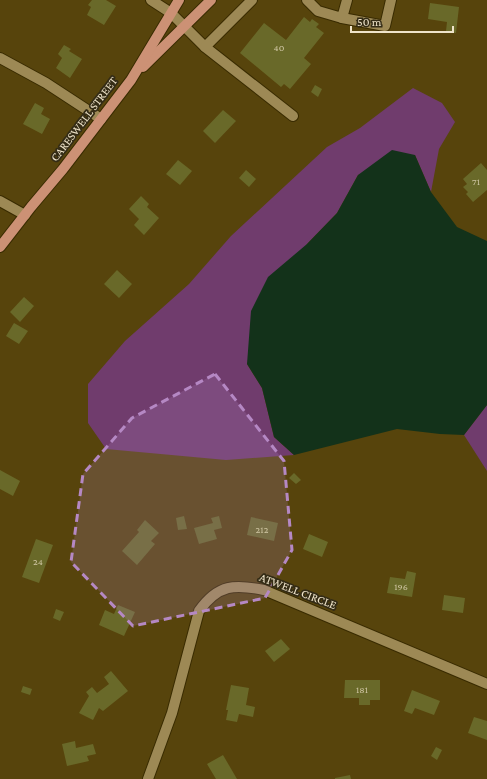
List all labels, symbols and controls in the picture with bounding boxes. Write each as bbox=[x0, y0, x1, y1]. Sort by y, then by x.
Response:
scale bar bbox=[351, 8, 453, 34]
text: 50 m bbox=[357, 15, 382, 29]
house number: 40 bbox=[274, 42, 285, 53]
street label: CARESWELL STREET bbox=[48, 73, 121, 164]
house number: 71 bbox=[472, 176, 480, 187]
house number: 212 bbox=[256, 524, 269, 535]
house number: 24 bbox=[33, 556, 43, 567]
street label: ATWELL CIRCLE bbox=[257, 570, 339, 612]
house number: 196 bbox=[394, 581, 408, 592]
house number: 181 bbox=[356, 684, 368, 695]

